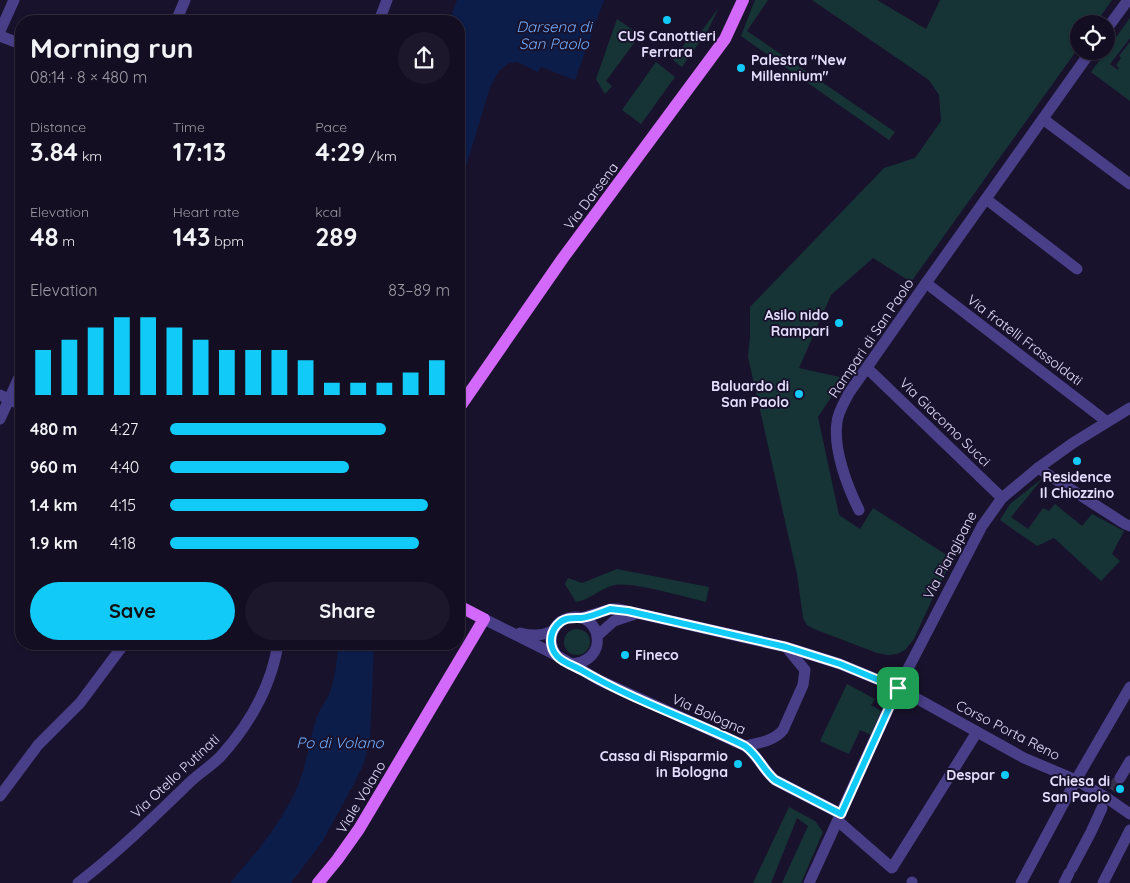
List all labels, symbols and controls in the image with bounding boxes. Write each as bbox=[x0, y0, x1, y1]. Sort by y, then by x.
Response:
marker: CUS Canottieri Ferrara bbox=[661, 14, 673, 26]
map controls bbox=[1070, 15, 1115, 60]
button: locate bbox=[1070, 15, 1115, 60]
water label: Darsena di San Paolo bbox=[516, 17, 593, 53]
place label: CUS Canottieri Ferrara bbox=[618, 27, 716, 61]
text: Morning run bbox=[30, 30, 194, 65]
button: share bbox=[398, 32, 450, 84]
place label: Palestra "New Millennium" bbox=[751, 51, 847, 85]
marker: Palestra "New Millennium" bbox=[735, 62, 747, 74]
text: 08:14 · 8 × 480 m bbox=[30, 67, 147, 87]
text: Distance bbox=[30, 118, 86, 136]
text: Time bbox=[173, 118, 205, 136]
text: Pace bbox=[315, 118, 347, 136]
text: 3.84 bbox=[30, 136, 78, 167]
text: 17:13 bbox=[173, 136, 226, 167]
text: 4:29 bbox=[315, 136, 365, 167]
text: km bbox=[78, 147, 102, 165]
text: /km bbox=[365, 147, 397, 165]
street label: Via Darsena bbox=[560, 159, 622, 233]
text: Elevation bbox=[30, 203, 89, 221]
text: Heart rate bbox=[173, 203, 239, 221]
text: kcal bbox=[315, 203, 341, 221]
text: 48 bbox=[30, 221, 58, 252]
text: 143 bbox=[173, 221, 211, 252]
text: 289 bbox=[315, 221, 357, 252]
text: m bbox=[58, 232, 75, 250]
text: bpm bbox=[211, 232, 244, 250]
street label: Rampari di San Paolo bbox=[824, 275, 918, 401]
text: Elevation bbox=[30, 280, 97, 300]
text: 83–89 m bbox=[388, 280, 450, 300]
street label: Via fratelli Frassoldati bbox=[964, 291, 1086, 389]
place label: Asilo nido Rampari bbox=[765, 306, 829, 340]
marker: Asilo nido Rampari bbox=[833, 317, 845, 329]
street label: Via Giacomo Succi bbox=[896, 374, 994, 470]
place label: Baluardo di San Paolo bbox=[711, 377, 789, 411]
marker: Baluardo di San Paolo bbox=[793, 388, 805, 400]
text: 480 m bbox=[30, 419, 77, 439]
text: 4:27 bbox=[110, 419, 138, 439]
marker: Residence Il Chiozzino bbox=[1071, 455, 1083, 467]
text: 960 m bbox=[30, 457, 77, 477]
text: 4:40 bbox=[110, 457, 139, 477]
place label: Residence Il Chiozzino bbox=[1040, 468, 1114, 502]
text: 1.4 km bbox=[30, 495, 77, 515]
text: 4:15 bbox=[110, 495, 136, 515]
street label: Via Piangipane bbox=[919, 508, 981, 602]
text: 1.9 km bbox=[30, 533, 78, 553]
text: 4:18 bbox=[110, 533, 136, 553]
button: Save bbox=[30, 582, 235, 640]
button: Share bbox=[245, 582, 450, 640]
place label: Fineco bbox=[635, 646, 679, 664]
marker: Fineco bbox=[619, 649, 631, 661]
pin bbox=[877, 667, 919, 709]
icon: arrive bbox=[884, 674, 912, 702]
street label: Via Bologna bbox=[669, 690, 749, 738]
street label: Corso Porta Reno bbox=[953, 696, 1063, 764]
street label: Via Otello Putinati bbox=[127, 730, 223, 822]
water label: Po di Volano bbox=[296, 733, 385, 752]
place label: Cassa di Risparmio in Bologna bbox=[600, 747, 728, 781]
street label: Viale Volano bbox=[332, 758, 390, 836]
marker: Cassa di Risparmio in Bologna bbox=[732, 758, 744, 770]
place label: Despar bbox=[946, 766, 995, 784]
marker: Despar bbox=[999, 769, 1011, 781]
place label: Chiesa di San Paolo bbox=[1042, 772, 1110, 806]
marker: Chiesa di San Paolo bbox=[1114, 783, 1126, 795]

